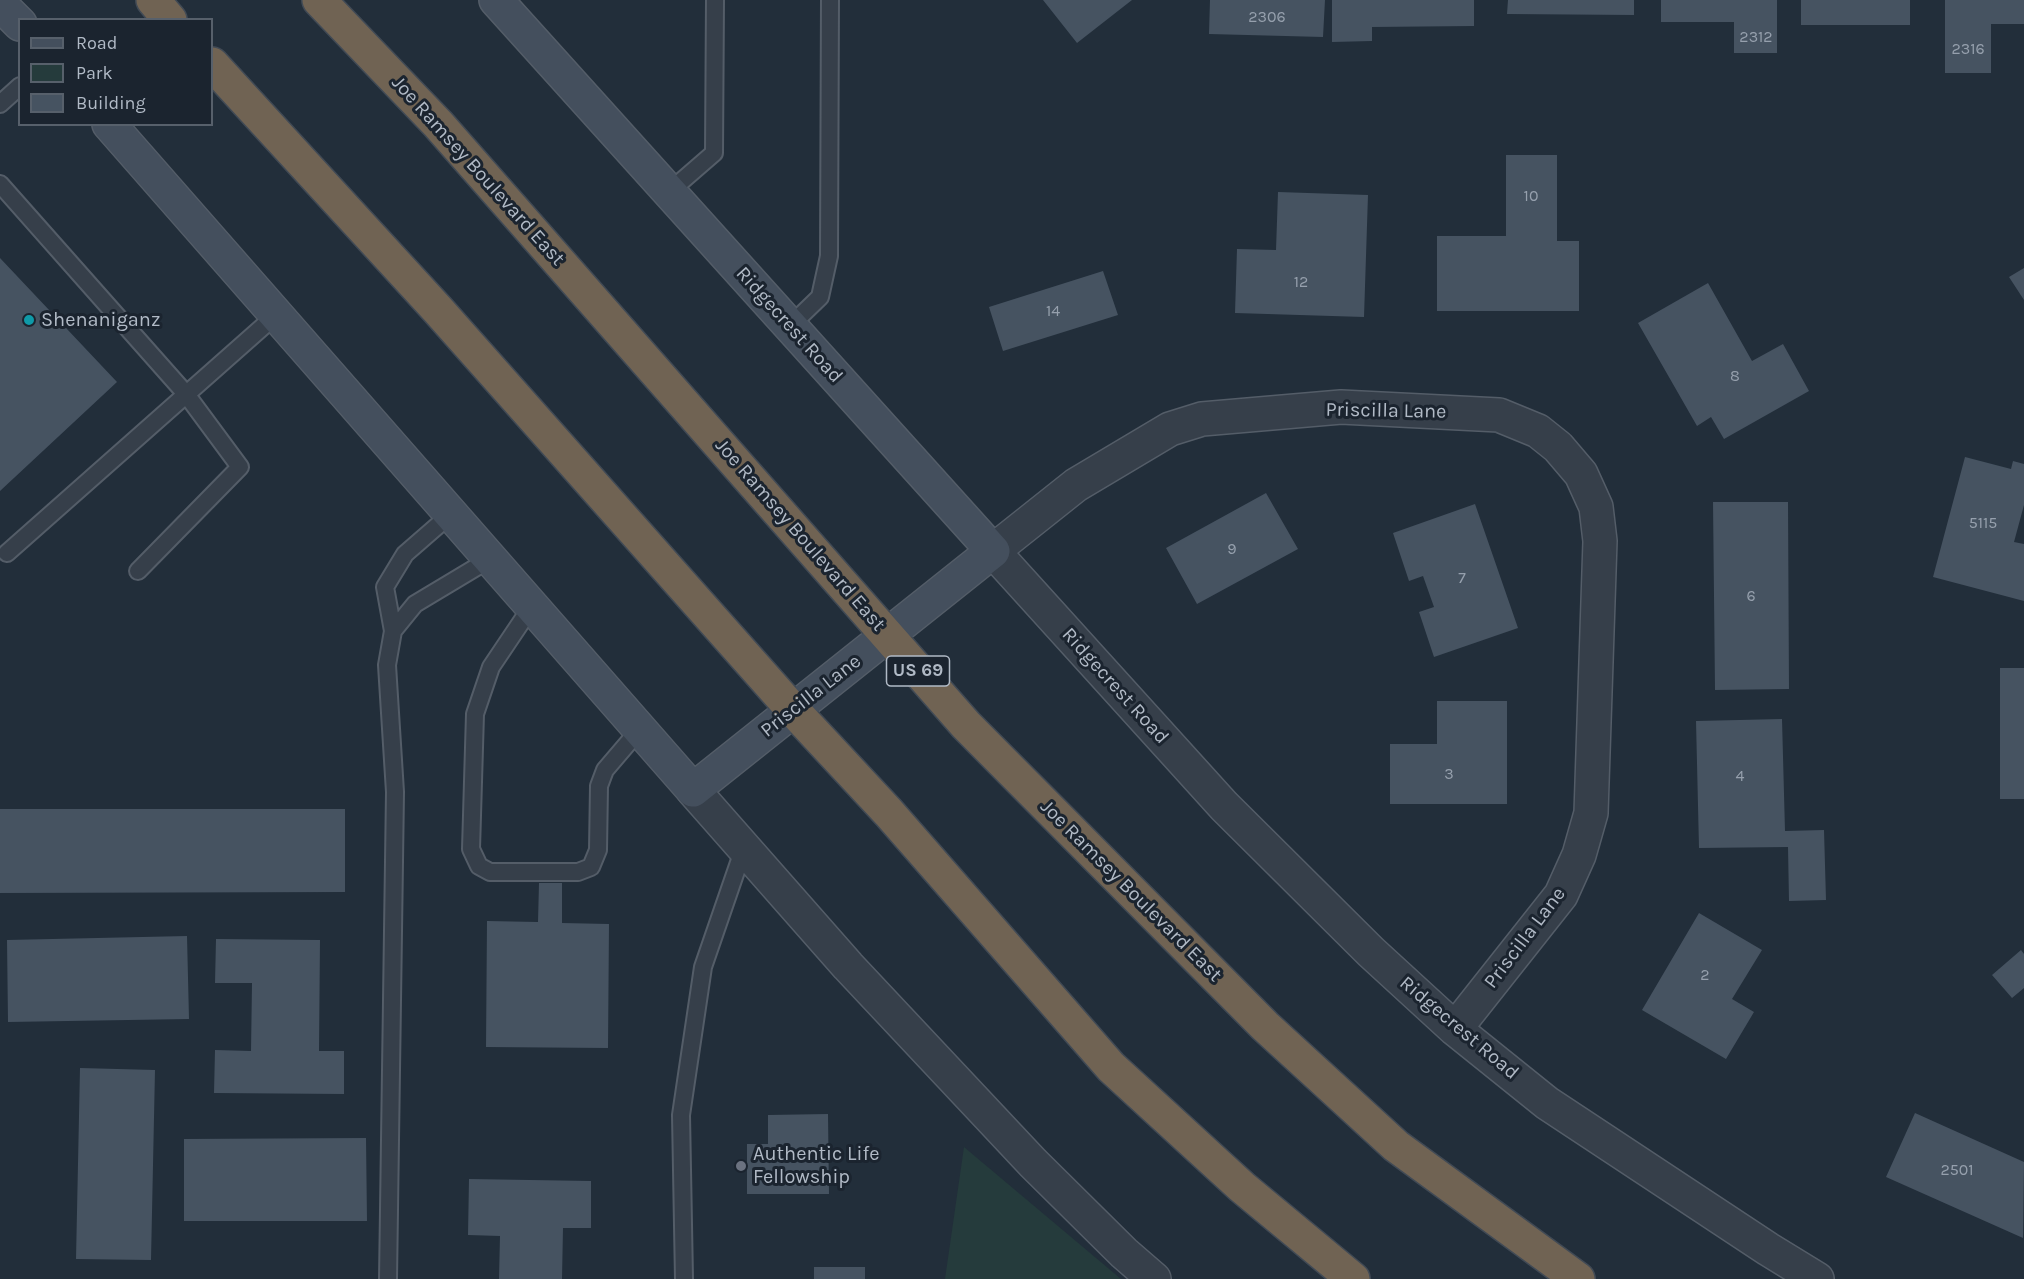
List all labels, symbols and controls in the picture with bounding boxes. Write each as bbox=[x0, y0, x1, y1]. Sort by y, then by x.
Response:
house number: 2306 bbox=[1248, 7, 1286, 27]
legend bbox=[18, 18, 213, 126]
house number: 2312 bbox=[1739, 27, 1773, 47]
text: Road bbox=[76, 32, 117, 54]
house number: 2316 bbox=[1951, 39, 1985, 59]
text: Park bbox=[76, 62, 113, 84]
street label: Joe Ramsey Boulevard East bbox=[386, 71, 570, 271]
text: Building bbox=[76, 92, 146, 114]
house number: 10 bbox=[1524, 186, 1538, 206]
street label: Ridgecrest Road bbox=[730, 262, 848, 388]
house number: 12 bbox=[1294, 272, 1308, 292]
house number: 14 bbox=[1046, 301, 1060, 321]
place label: Shenaniganz bbox=[41, 308, 160, 332]
marker: Shenaniganz bbox=[22, 313, 36, 327]
house number: 8 bbox=[1730, 366, 1740, 386]
street label: Priscilla Lane bbox=[1325, 398, 1447, 424]
street label: Joe Ramsey Boulevard East bbox=[710, 434, 890, 636]
house number: 5115 bbox=[1969, 513, 1997, 533]
house number: 9 bbox=[1227, 539, 1237, 559]
house number: 7 bbox=[1458, 568, 1466, 588]
house number: 6 bbox=[1746, 586, 1756, 606]
street label: Ridgecrest Road bbox=[1056, 623, 1174, 749]
street label: Priscilla Lane bbox=[756, 649, 866, 743]
road number: US 69 bbox=[886, 656, 950, 686]
house number: 3 bbox=[1444, 764, 1454, 784]
house number: 4 bbox=[1736, 766, 1744, 786]
street label: Joe Ramsey Boulevard East bbox=[1035, 795, 1227, 987]
street label: Priscilla Lane bbox=[1479, 883, 1571, 993]
house number: 2 bbox=[1700, 965, 1710, 985]
street label: Ridgecrest Road bbox=[1394, 971, 1524, 1085]
place label: Authentic Life Fellowship bbox=[753, 1142, 880, 1189]
marker: Authentic Life Fellowship bbox=[734, 1159, 748, 1173]
house number: 2501 bbox=[1940, 1160, 1974, 1180]

